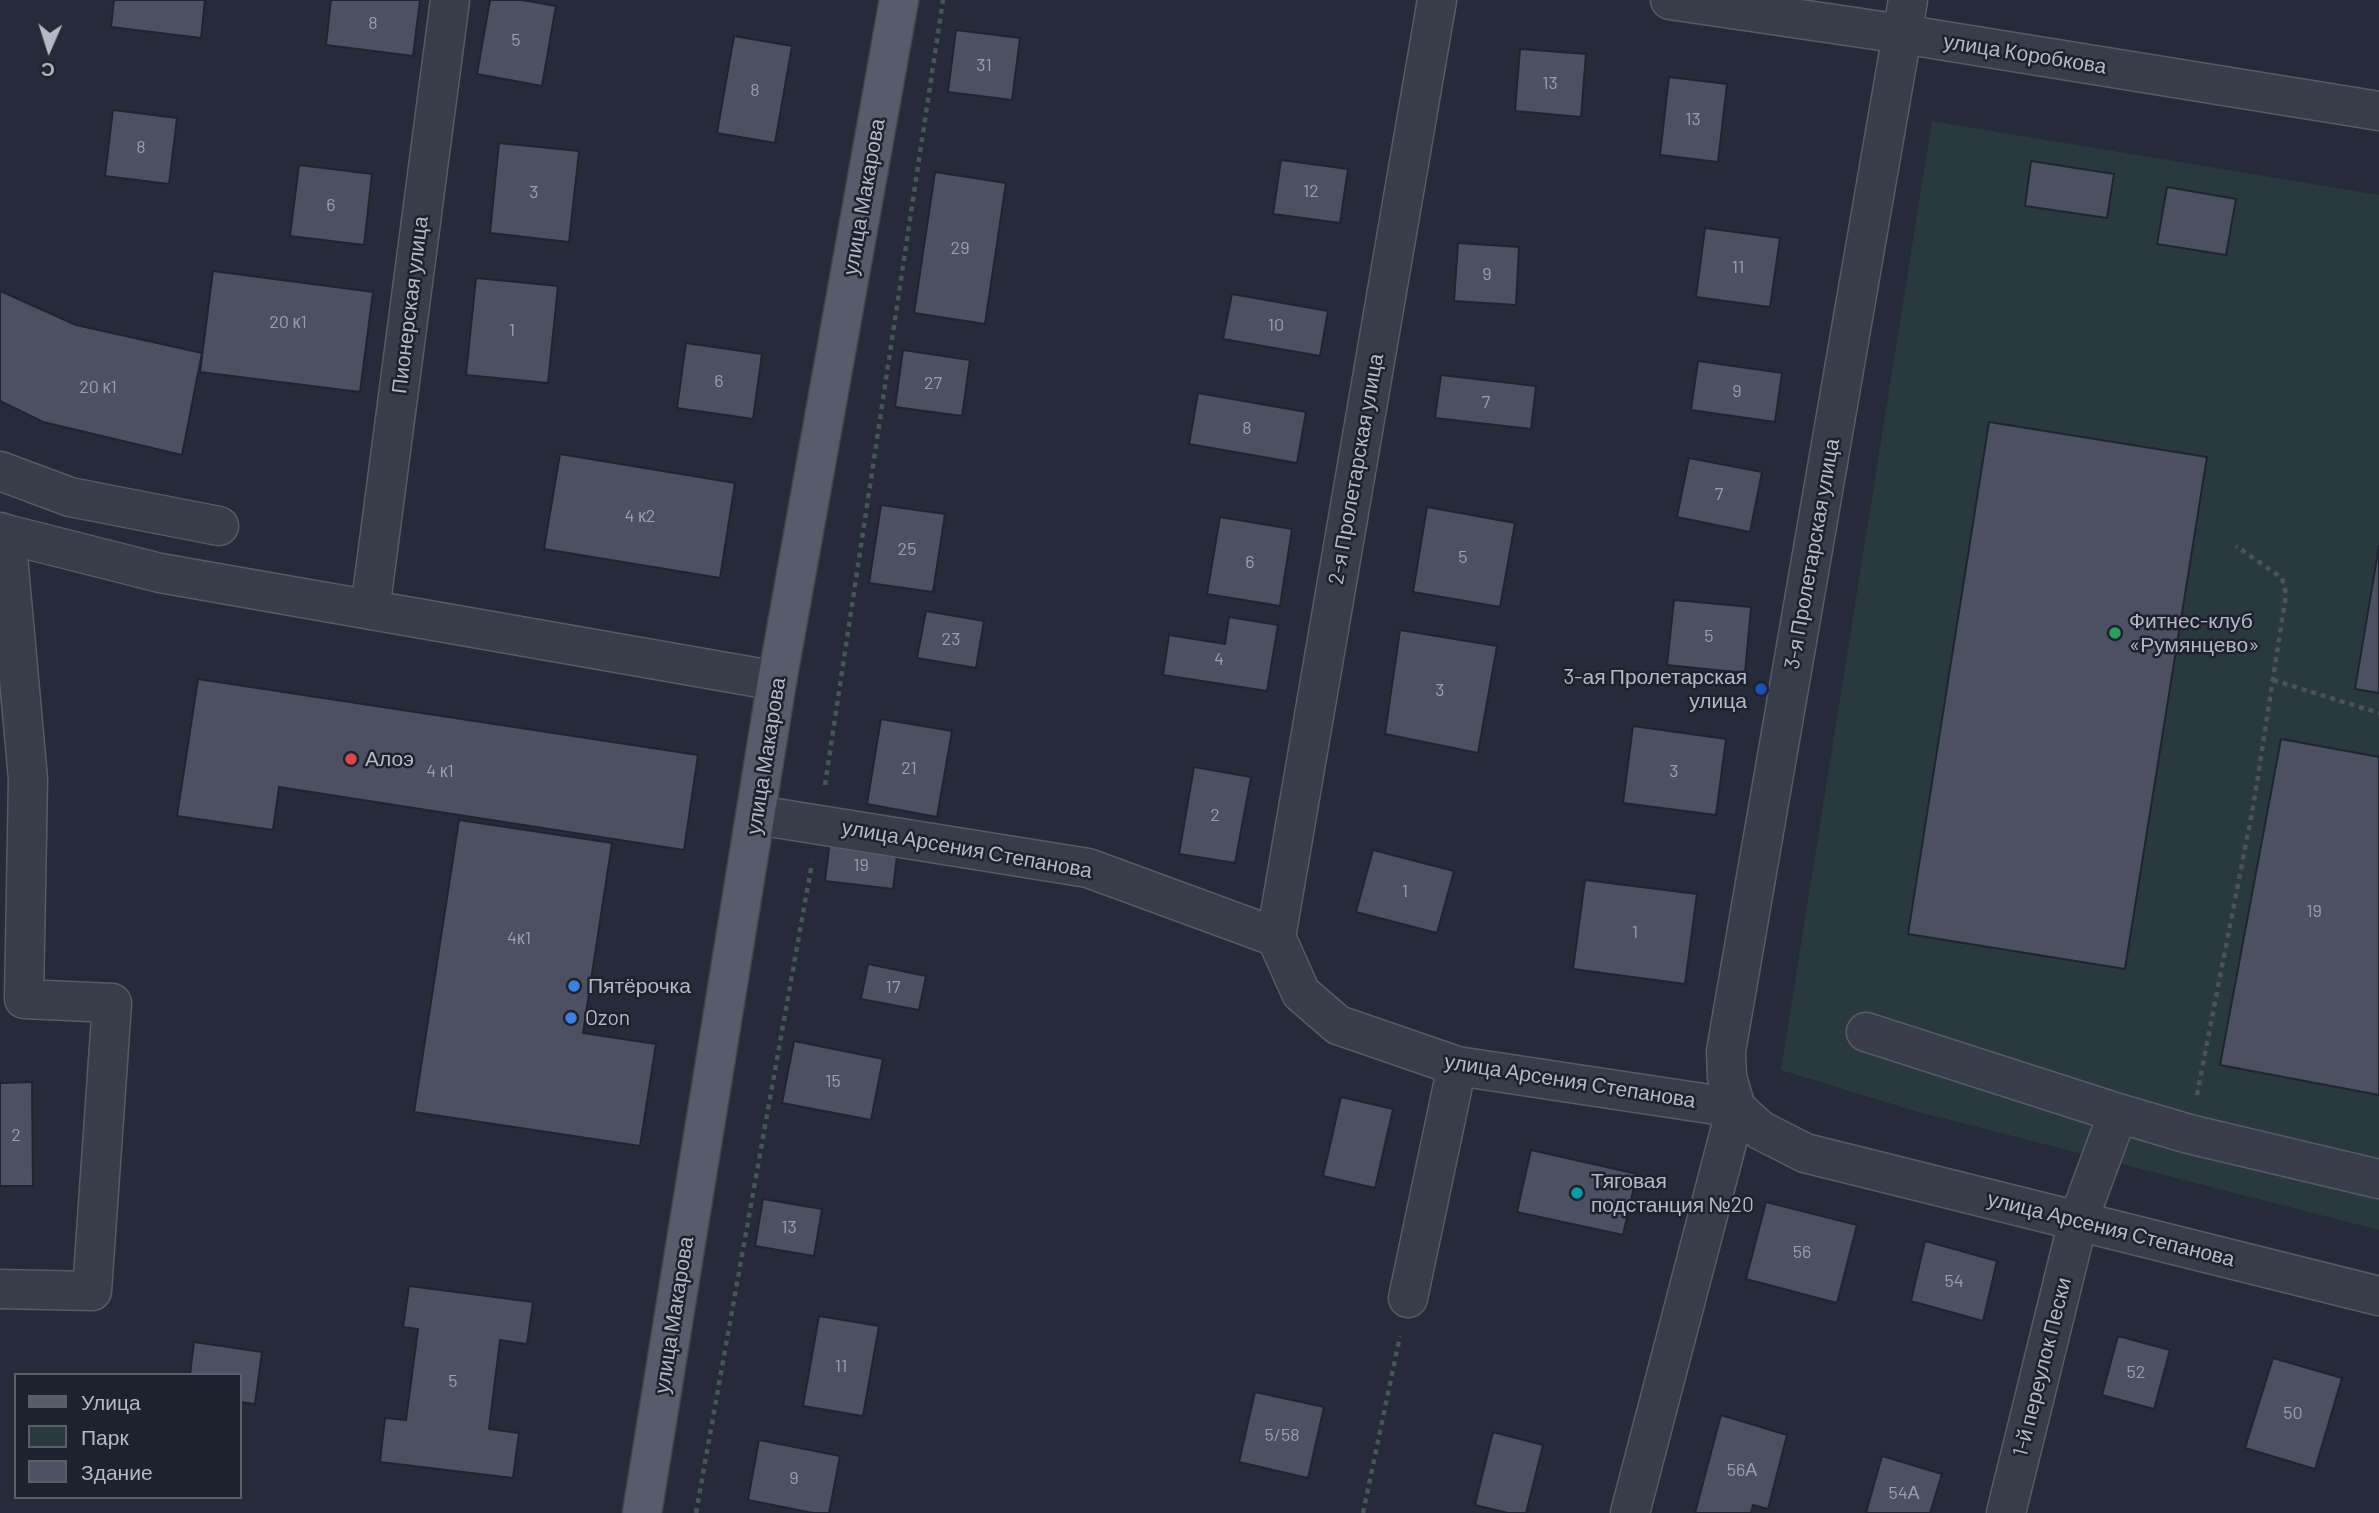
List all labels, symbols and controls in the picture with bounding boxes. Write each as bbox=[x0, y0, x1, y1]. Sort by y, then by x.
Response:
house number: 8 bbox=[368, 12, 378, 34]
north arrow bbox=[14, 14, 84, 84]
house number: 5 bbox=[511, 29, 521, 51]
street label: улица Коробкова bbox=[1942, 29, 2108, 79]
house number: 31 bbox=[976, 54, 992, 76]
text: С bbox=[40, 59, 55, 82]
house number: 13 bbox=[1542, 72, 1558, 94]
house number: 8 bbox=[750, 79, 760, 101]
house number: 13 bbox=[1685, 108, 1701, 130]
street label: улица Макарова bbox=[838, 117, 890, 277]
house number: 8 bbox=[136, 136, 146, 158]
house number: 12 bbox=[1303, 180, 1319, 202]
house number: 3 bbox=[529, 181, 539, 203]
house number: 6 bbox=[326, 194, 336, 216]
street label: Пионерская улица bbox=[387, 215, 433, 395]
house number: 29 bbox=[950, 237, 970, 259]
house number: 11 bbox=[1732, 256, 1744, 278]
house number: 9 bbox=[1482, 263, 1492, 285]
house number: 20 к1 bbox=[269, 311, 307, 333]
house number: 10 bbox=[1268, 314, 1284, 336]
house number: 1 bbox=[509, 319, 515, 341]
street label: 2-я Пролетарская улица bbox=[1323, 351, 1389, 587]
house number: 6 bbox=[714, 370, 724, 392]
house number: 27 bbox=[924, 372, 942, 394]
house number: 20 к1 bbox=[79, 376, 117, 398]
house number: 9 bbox=[1732, 380, 1742, 402]
house number: 7 bbox=[1482, 391, 1490, 413]
house number: 8 bbox=[1242, 417, 1252, 439]
street label: 3-я Пролетарская улица bbox=[1779, 437, 1845, 671]
house number: 7 bbox=[1715, 483, 1723, 505]
house number: 4 к2 bbox=[624, 505, 656, 527]
house number: 25 bbox=[898, 538, 916, 560]
house number: 5 bbox=[1458, 546, 1468, 568]
house number: 6 bbox=[1245, 551, 1255, 573]
place label: Фитнес-клуб «Румянцево» bbox=[2129, 608, 2259, 658]
house number: 5 bbox=[1704, 625, 1714, 647]
marker: Фитнес-клуб «Румянцево» bbox=[2107, 625, 2123, 641]
house number: 23 bbox=[942, 628, 960, 650]
house number: 4 bbox=[1214, 648, 1224, 670]
place label: 3-ая Пролетарская улица bbox=[1563, 664, 1747, 714]
street label: улица Макарова bbox=[741, 676, 791, 836]
house number: 3 bbox=[1435, 679, 1445, 701]
marker: 3-ая Пролетарская улица bbox=[1753, 681, 1769, 697]
place label: Алоэ bbox=[365, 746, 414, 772]
marker: Алоэ bbox=[343, 751, 359, 767]
house number: 21 bbox=[901, 757, 917, 779]
house number: 4 к1 bbox=[426, 760, 454, 782]
house number: 3 bbox=[1669, 760, 1679, 782]
house number: 2 bbox=[1210, 804, 1220, 826]
street label: улица Арсения Степанова bbox=[840, 815, 1094, 883]
house number: 19 bbox=[853, 854, 869, 876]
house number: 1 bbox=[1402, 880, 1408, 902]
house number: 19 bbox=[2306, 900, 2322, 922]
house number: 1 bbox=[1632, 921, 1638, 943]
house number: 4к1 bbox=[507, 927, 531, 949]
place label: Пятёрочка bbox=[588, 973, 691, 999]
house number: 17 bbox=[886, 976, 900, 998]
marker: Пятёрочка bbox=[566, 978, 582, 994]
place label: Ozon bbox=[585, 1005, 630, 1031]
marker: Ozon bbox=[563, 1010, 579, 1026]
street label: улица Арсения Степанова bbox=[1443, 1049, 1697, 1113]
house number: 15 bbox=[825, 1070, 841, 1092]
house number: 2 bbox=[11, 1124, 21, 1146]
place label: Тяговая подстанция №20 bbox=[1591, 1168, 1754, 1218]
marker: Тяговая подстанция №20 bbox=[1569, 1185, 1585, 1201]
street label: улица Арсения Степанова bbox=[1985, 1186, 2237, 1272]
house number: 13 bbox=[781, 1216, 797, 1238]
street label: улица Макарова bbox=[649, 1235, 699, 1395]
house number: 56 bbox=[1793, 1241, 1811, 1263]
house number: 54 bbox=[1944, 1270, 1964, 1292]
street label: 1-й переулок Пески bbox=[2008, 1275, 2076, 1459]
house number: 11 bbox=[835, 1355, 847, 1377]
house number: 52 bbox=[2127, 1361, 2145, 1383]
house number: 5 bbox=[448, 1370, 458, 1392]
legend bbox=[14, 1373, 242, 1499]
text: Улица bbox=[81, 1389, 141, 1414]
house number: 50 bbox=[2283, 1402, 2303, 1424]
text: Парк bbox=[81, 1424, 129, 1449]
house number: 5/58 bbox=[1264, 1424, 1300, 1446]
text: Здание bbox=[81, 1459, 153, 1484]
house number: 56А bbox=[1727, 1459, 1757, 1481]
house number: 9 bbox=[789, 1467, 799, 1489]
house number: 54А bbox=[1888, 1482, 1920, 1504]

